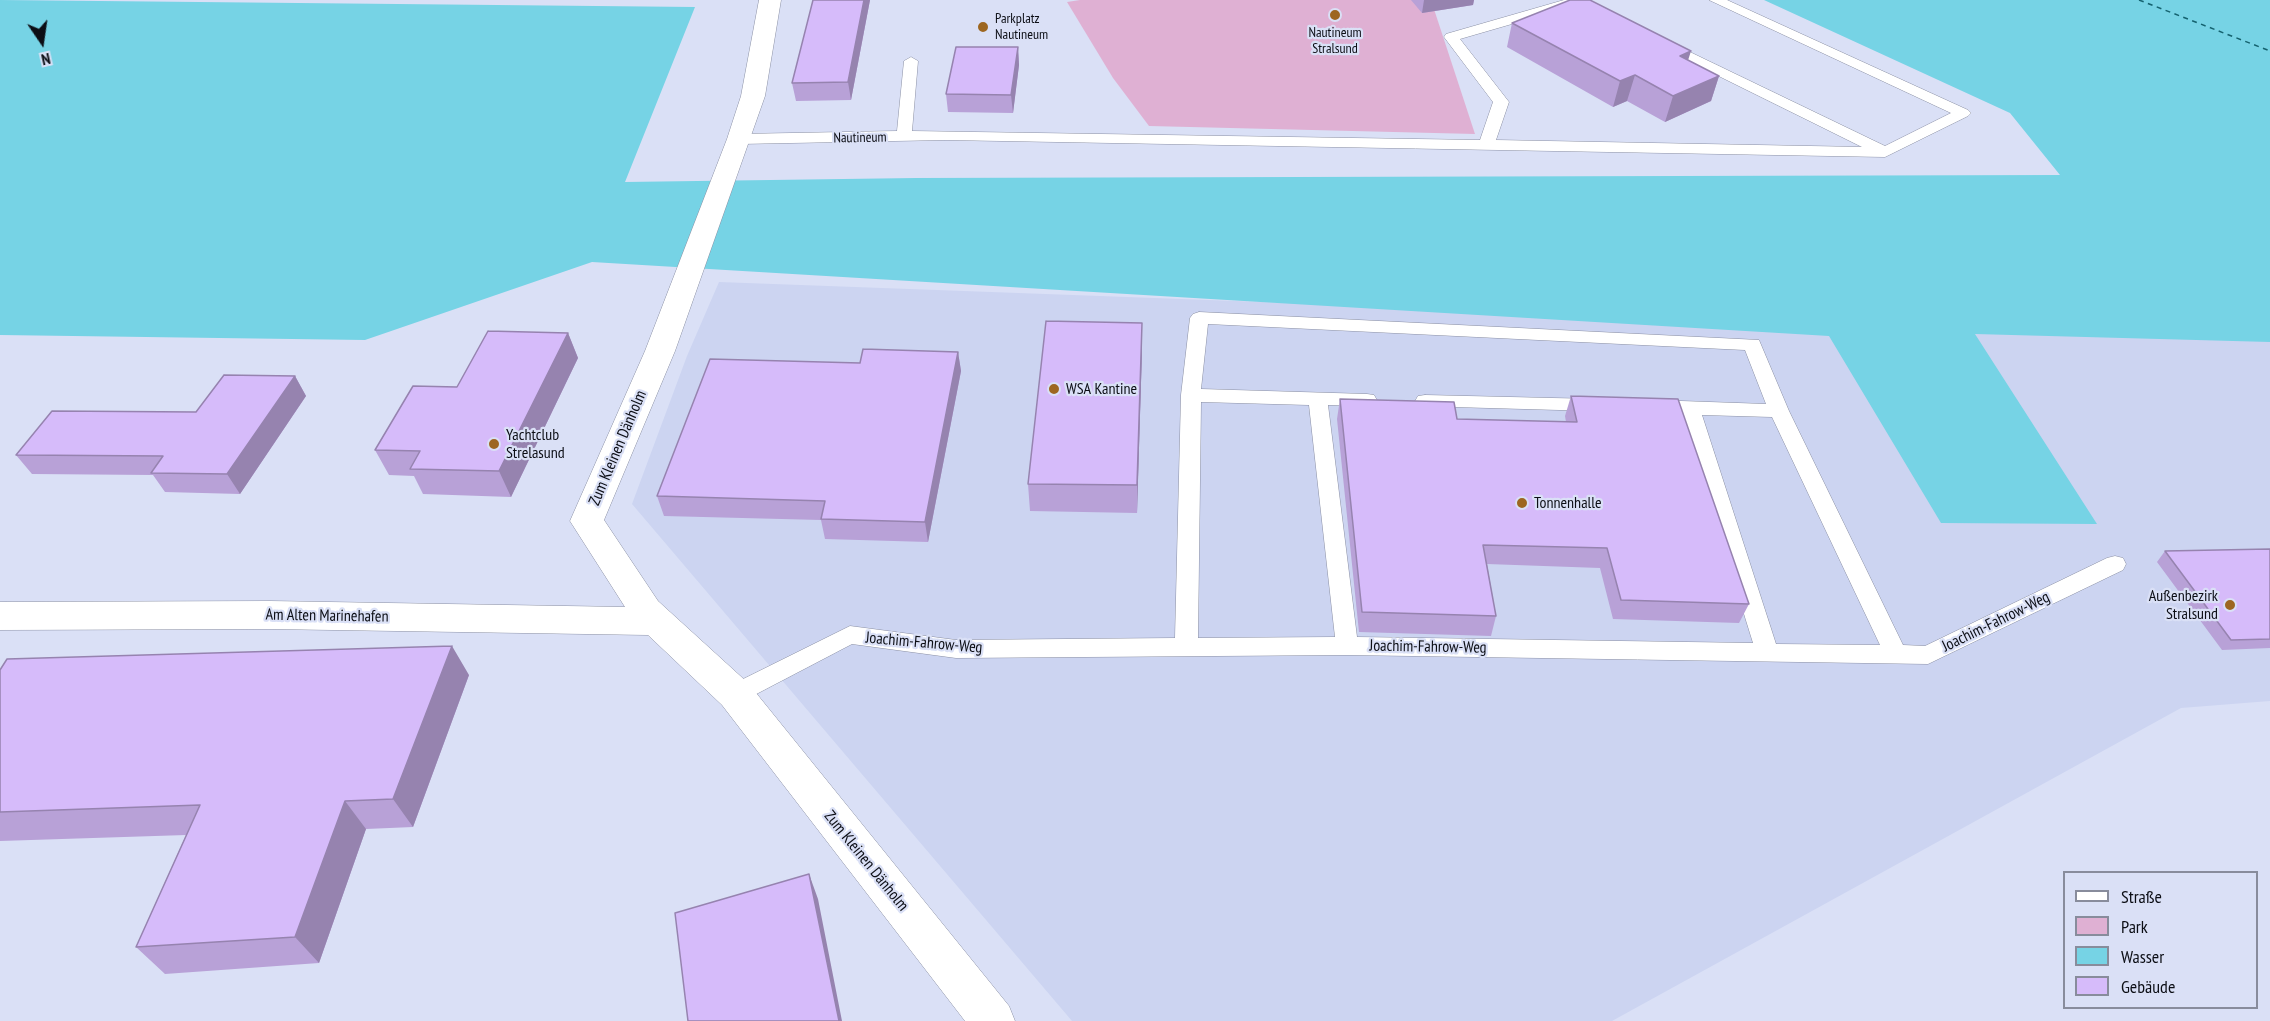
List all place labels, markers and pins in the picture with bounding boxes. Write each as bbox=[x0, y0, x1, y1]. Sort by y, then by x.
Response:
marker: Nautineum Stralsund bbox=[1328, 8, 1342, 22]
place label: Parkplatz Nautineum bbox=[995, 11, 1048, 44]
marker: Parkplatz Nautineum bbox=[976, 20, 990, 34]
place label: Nautineum Stralsund bbox=[1308, 25, 1362, 57]
place label: WSA Kantine bbox=[1066, 379, 1137, 399]
marker: WSA Kantine bbox=[1047, 382, 1061, 396]
place label: Yachtclub Strelasund bbox=[506, 425, 565, 463]
marker: Yachtclub Strelasund bbox=[487, 437, 501, 451]
place label: Tonnenhalle bbox=[1534, 493, 1602, 513]
marker: Tonnenhalle bbox=[1515, 496, 1529, 510]
place label: Außenbezirk Stralsund bbox=[2149, 586, 2218, 624]
marker: Außenbezirk Stralsund bbox=[2223, 598, 2237, 612]

